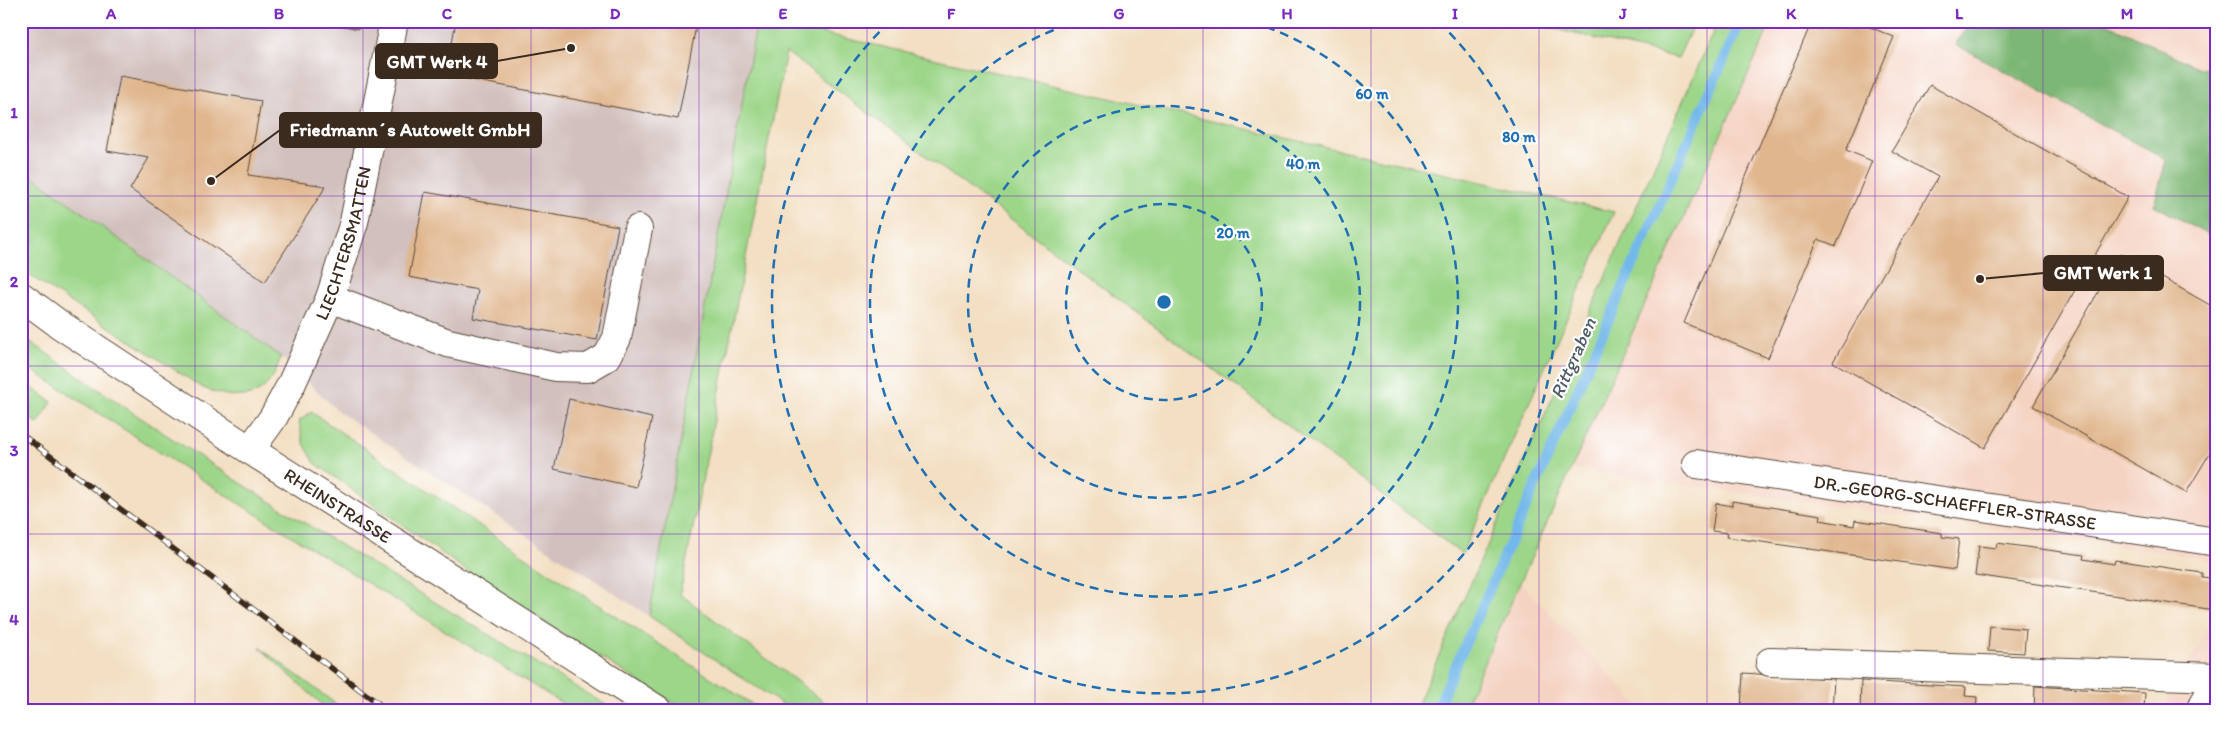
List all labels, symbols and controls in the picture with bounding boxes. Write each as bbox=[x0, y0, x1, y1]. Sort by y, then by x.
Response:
text: A bbox=[105, 4, 117, 23]
text: B bbox=[274, 4, 285, 23]
text: C bbox=[442, 4, 453, 23]
text: D bbox=[610, 4, 621, 23]
text: E bbox=[779, 4, 788, 23]
text: F bbox=[947, 4, 956, 23]
text: G bbox=[1113, 4, 1125, 23]
text: H bbox=[1281, 4, 1293, 23]
text: I bbox=[1452, 4, 1458, 23]
text: J bbox=[1618, 4, 1627, 23]
text: K bbox=[1786, 4, 1797, 23]
text: L bbox=[1955, 4, 1964, 23]
text: M bbox=[2121, 4, 2133, 23]
callout: GMT Werk 4 bbox=[376, 44, 497, 78]
text: GMT Werk 4 bbox=[387, 50, 488, 73]
text: 60 m bbox=[1355, 85, 1389, 103]
text: 1 bbox=[10, 103, 18, 122]
callout: Friedmann´s Autowelt GmbH bbox=[280, 113, 541, 147]
text: Friedmann´s Autowelt GmbH bbox=[290, 118, 530, 141]
text: 80 m bbox=[1502, 128, 1536, 146]
text: 40 m bbox=[1286, 155, 1321, 173]
street label: LIECHTERSMATTEN bbox=[311, 164, 376, 324]
text: 20 m bbox=[1216, 224, 1250, 242]
callout: GMT Werk 1 bbox=[2044, 256, 2163, 290]
text: GMT Werk 1 bbox=[2054, 261, 2152, 284]
text: 2 bbox=[10, 272, 19, 291]
centre of rings bbox=[1155, 293, 1173, 311]
water label: Rittgraben bbox=[1545, 314, 1601, 402]
text: 3 bbox=[10, 441, 19, 460]
street label: RHEINSTRASSE bbox=[280, 464, 396, 548]
street label: DR.-GEORG-SCHAEFFLER-STRASSE bbox=[1812, 471, 2098, 535]
text: 4 bbox=[9, 610, 19, 629]

